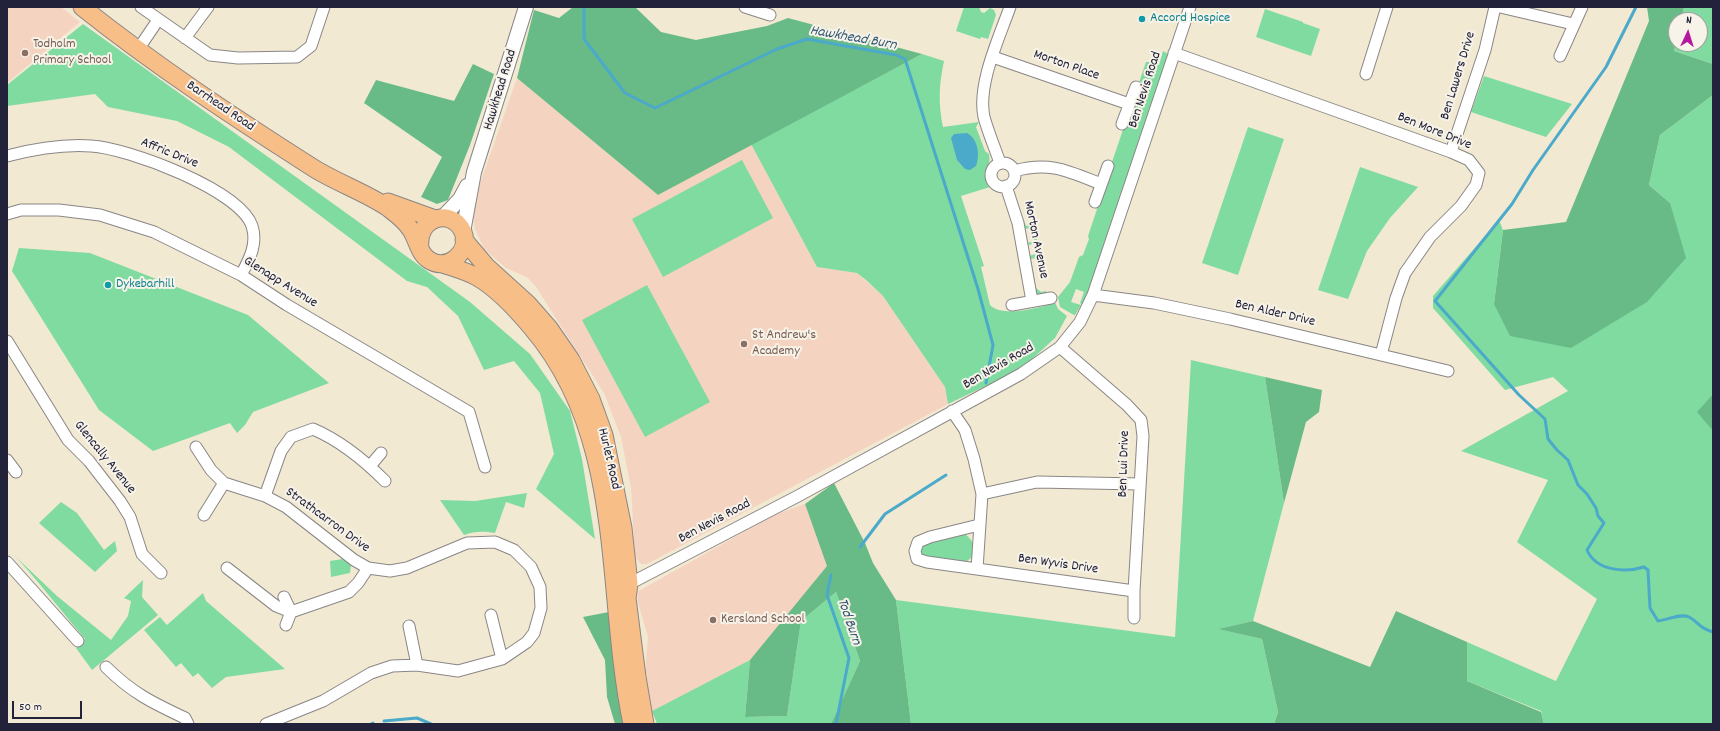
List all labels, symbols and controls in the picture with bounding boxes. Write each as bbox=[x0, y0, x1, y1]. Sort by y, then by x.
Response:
place label: Accord Hospice bbox=[1150, 11, 1230, 27]
north arrow bbox=[1668, 12, 1708, 52]
text: N bbox=[1685, 13, 1692, 29]
marker: Accord Hospice bbox=[1137, 14, 1147, 24]
water label: Hawkhead Burn bbox=[808, 23, 898, 55]
street label: Ben Lawers Drive bbox=[1438, 30, 1480, 122]
place label: Todholm Primary School bbox=[33, 37, 111, 70]
street label: Morton Place bbox=[1031, 47, 1101, 85]
marker: Todholm Primary School bbox=[20, 48, 30, 58]
street label: Hawkhead Road bbox=[481, 48, 521, 132]
street label: Ben Nevis Road bbox=[1126, 50, 1166, 130]
street label: Barrhead Road bbox=[183, 78, 257, 136]
street label: Ben More Drive bbox=[1394, 110, 1474, 154]
street label: Affric Drive bbox=[138, 135, 200, 173]
street label: Morton Avenue bbox=[1019, 200, 1051, 280]
street label: Glenapp Avenue bbox=[240, 254, 320, 312]
place label: Dykebarhill bbox=[116, 277, 174, 293]
marker: Dykebarhill bbox=[103, 280, 113, 290]
street label: Ben Alder Drive bbox=[1233, 297, 1317, 331]
place label: St Andrew's Academy bbox=[752, 328, 816, 360]
marker: St Andrew's Academy bbox=[739, 339, 749, 349]
street label: Ben Nevis Road bbox=[960, 340, 1038, 394]
street label: Glencally Avenue bbox=[69, 418, 139, 498]
street label: Hurlet Road bbox=[593, 427, 623, 491]
street label: Ben Lui Drive bbox=[1115, 430, 1135, 498]
street label: Strathcarron Drive bbox=[282, 485, 372, 557]
street label: Ben Nevis Road bbox=[676, 496, 754, 548]
street label: Ben Wyvis Drive bbox=[1017, 551, 1099, 579]
water label: Tod Burn bbox=[832, 596, 864, 648]
place label: Kersland School bbox=[721, 612, 805, 628]
marker: Kersland School bbox=[708, 615, 718, 625]
scale bar bbox=[14, 693, 84, 719]
text: 50 m bbox=[19, 699, 42, 716]

